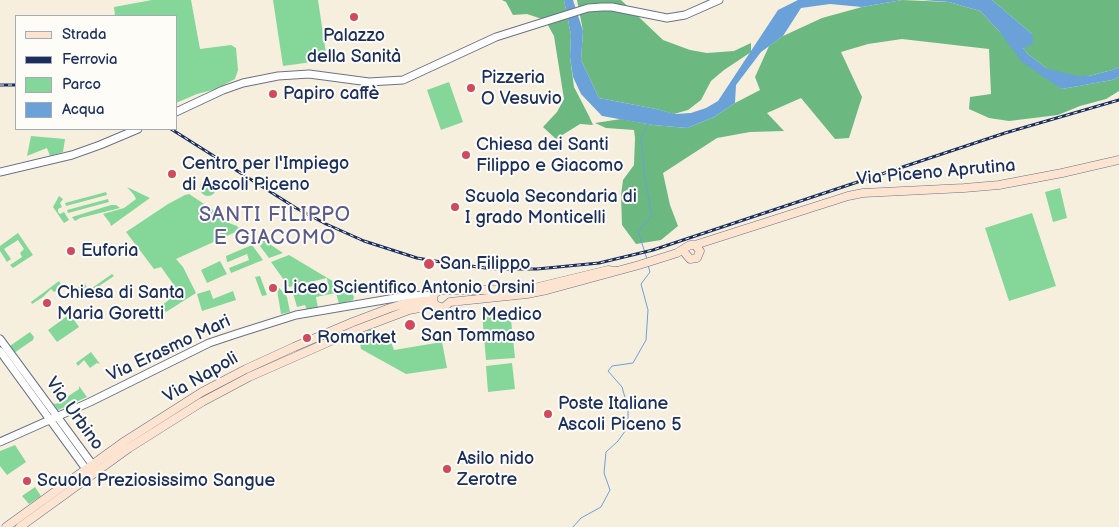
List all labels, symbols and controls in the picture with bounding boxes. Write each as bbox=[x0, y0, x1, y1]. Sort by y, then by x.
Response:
marker: Palazzo della Sanità bbox=[348, 11, 360, 23]
legend bbox=[15, 15, 178, 130]
text: Strada bbox=[62, 25, 106, 44]
place label: Palazzo della Sanità bbox=[307, 25, 401, 68]
text: Ferrovia bbox=[62, 50, 118, 69]
place label: Pizzeria O Vesuvio bbox=[481, 67, 562, 110]
text: Parco bbox=[62, 75, 101, 94]
marker: Pizzeria O Vesuvio bbox=[465, 82, 477, 94]
place label: Papiro caffè bbox=[283, 83, 379, 105]
marker: Papiro caffè bbox=[267, 88, 279, 100]
text: Acqua bbox=[62, 100, 104, 119]
place label: Chiesa dei Santi Filippo e Giacomo bbox=[476, 134, 623, 176]
marker: Chiesa dei Santi Filippo e Giacomo bbox=[460, 149, 472, 161]
place label: Centro per l'Impiego di Ascoli Piceno bbox=[182, 153, 349, 195]
street label: Via Piceno Aprutina bbox=[856, 155, 1016, 191]
marker: Centro per l'Impiego di Ascoli Piceno bbox=[166, 168, 178, 180]
place label: Scuola Secondaria di I grado Monticelli bbox=[465, 186, 637, 228]
marker: Scuola Secondaria di I grado Monticelli bbox=[449, 201, 461, 213]
district label: SANTI FILIPPO E GIACOMO bbox=[197, 204, 353, 251]
place label: Euforia bbox=[81, 240, 138, 262]
marker: Euforia bbox=[65, 245, 77, 257]
place label: San Filippo bbox=[440, 253, 530, 275]
marker: San Filippo bbox=[422, 257, 436, 271]
place label: Liceo Scientifico Antonio Orsini bbox=[283, 277, 535, 299]
place label: Chiesa di Santa Maria Goretti bbox=[57, 282, 184, 324]
marker: Liceo Scientifico Antonio Orsini bbox=[267, 282, 279, 294]
marker: Chiesa di Santa Maria Goretti bbox=[41, 297, 53, 309]
place label: Centro Medico San Tommaso bbox=[421, 304, 542, 346]
street label: Via Erasmo Mari bbox=[104, 311, 234, 387]
marker: Centro Medico San Tommaso bbox=[403, 318, 417, 332]
place label: Romarket bbox=[317, 327, 396, 349]
marker: Romarket bbox=[301, 332, 313, 344]
street label: Via Napoli bbox=[160, 348, 242, 408]
street label: Via Urbino bbox=[40, 373, 108, 455]
place label: Poste Italiane Ascoli Piceno 5 bbox=[558, 393, 681, 436]
marker: Poste Italiane Ascoli Piceno 5 bbox=[542, 408, 554, 420]
place label: Asilo nido Zerotre bbox=[457, 448, 534, 490]
marker: Asilo nido Zerotre bbox=[441, 463, 453, 475]
place label: Scuola Preziosissimo Sangue bbox=[37, 470, 275, 492]
marker: Scuola Preziosissimo Sangue bbox=[21, 475, 33, 487]

